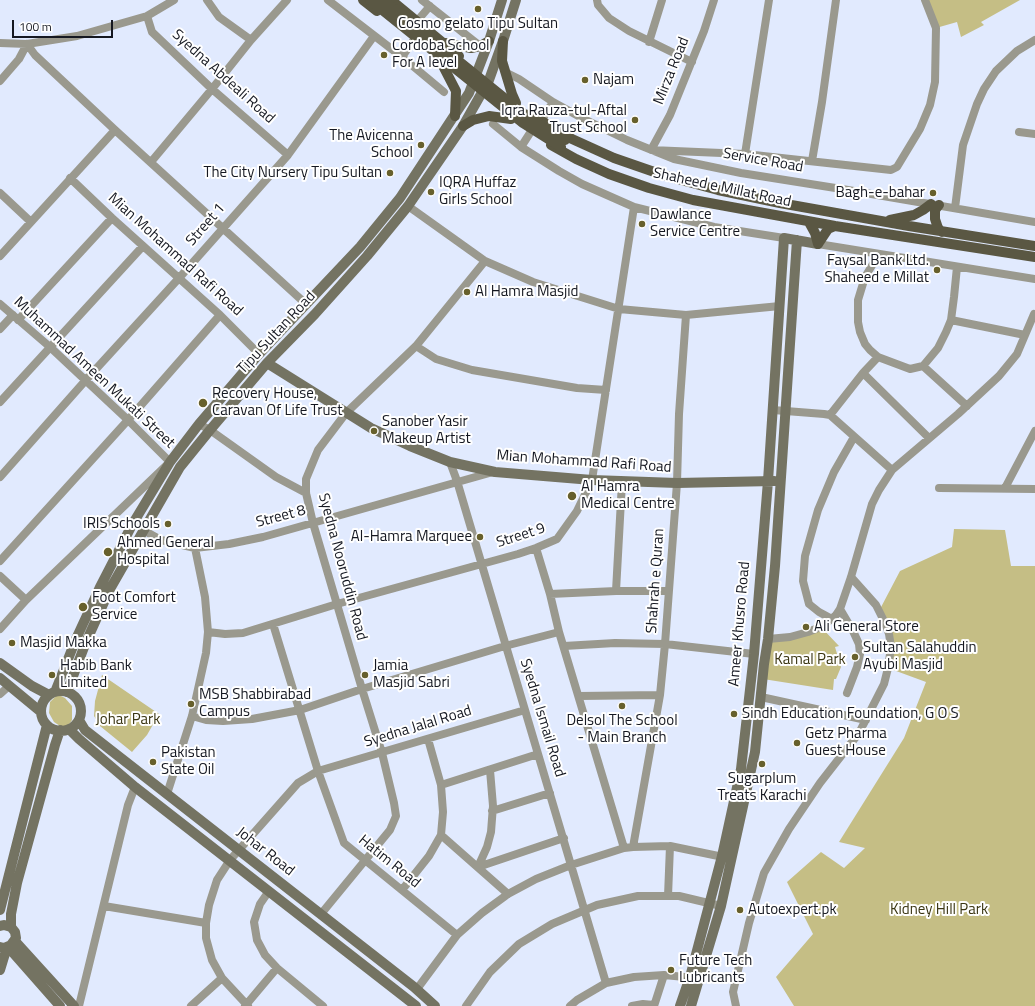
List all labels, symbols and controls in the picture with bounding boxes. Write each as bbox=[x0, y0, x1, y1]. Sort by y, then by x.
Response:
marker: Cosmo gelato Tipu Sultan bbox=[473, 4, 483, 14]
scale bar bbox=[14, 12, 115, 38]
place label: Cosmo gelato Tipu Sultan bbox=[398, 15, 558, 33]
text: 100 m bbox=[19, 17, 52, 36]
street label: Syedna Abdeali Road bbox=[168, 26, 278, 128]
street label: Mirza Road bbox=[650, 35, 694, 107]
place label: Cordoba School For A level bbox=[392, 37, 490, 72]
marker: Cordoba School For A level bbox=[379, 50, 389, 60]
place label: Najam bbox=[593, 71, 634, 89]
marker: Najam bbox=[580, 75, 590, 85]
place label: Iqra Rauza-tul-Aftal Trust School bbox=[501, 102, 627, 137]
marker: Iqra Rauza-tul-Aftal Trust School bbox=[630, 115, 640, 125]
place label: The Avicenna School bbox=[329, 127, 413, 162]
marker: The Avicenna School bbox=[416, 140, 426, 150]
street label: Service Road bbox=[721, 145, 805, 177]
place label: The City Nursery Tipu Sultan bbox=[204, 164, 382, 182]
street label: Shaheed e Millat Road bbox=[651, 165, 793, 211]
marker: The City Nursery Tipu Sultan bbox=[385, 168, 395, 178]
place label: IQRA Huffaz Girls School bbox=[439, 174, 516, 209]
place label: Bagh-e-bahar bbox=[836, 184, 925, 202]
marker: IQRA Huffaz Girls School bbox=[426, 187, 436, 197]
marker: Bagh-e-bahar bbox=[928, 188, 938, 198]
street label: Mian Mohammad Rafi Road bbox=[104, 190, 246, 320]
street label: Street 1 bbox=[183, 200, 229, 250]
place label: Dawlance Service Centre bbox=[650, 206, 740, 241]
marker: Dawlance Service Centre bbox=[637, 219, 647, 229]
place label: Faysal Bank Ltd. Shaheed e Millat bbox=[824, 252, 929, 287]
marker: Faysal Bank Ltd. Shaheed e Millat bbox=[932, 265, 942, 275]
place label: Al Hamra Masjid bbox=[475, 283, 578, 301]
marker: Al Hamra Masjid bbox=[462, 287, 472, 297]
street label: Tipu Sultan Road bbox=[234, 288, 320, 378]
street label: Muhammad Ameen Mukati Street bbox=[10, 294, 178, 452]
place label: Recovery House, Caravan Of Life Trust bbox=[212, 385, 343, 420]
marker: Recovery House, Caravan Of Life Trust bbox=[197, 397, 209, 409]
place label: Sanober Yasir Makeup Artist bbox=[382, 413, 471, 448]
marker: Sanober Yasir Makeup Artist bbox=[369, 426, 379, 436]
street label: Mian Mohammad Rafi Road bbox=[496, 447, 672, 477]
place label: Al Hamra Medical Centre bbox=[581, 478, 675, 513]
marker: Al Hamra Medical Centre bbox=[566, 490, 578, 502]
street label: Syedna Nooruddin Road bbox=[314, 491, 370, 643]
street label: Street 8 bbox=[254, 502, 308, 532]
place label: IRIS Schools bbox=[83, 515, 160, 533]
marker: IRIS Schools bbox=[163, 519, 173, 529]
street label: Street 9 bbox=[494, 520, 548, 552]
place label: Al-Hamra Marquee bbox=[351, 528, 472, 546]
street label: Shahrah e Quran bbox=[643, 528, 669, 634]
marker: Al-Hamra Marquee bbox=[475, 532, 485, 542]
place label: Ahmed General Hospital bbox=[117, 534, 214, 569]
marker: Ahmed General Hospital bbox=[102, 546, 114, 558]
street label: Ameer Khusro Road bbox=[726, 561, 754, 687]
place label: Foot Comfort Service bbox=[92, 589, 176, 624]
marker: Foot Comfort Service bbox=[77, 601, 89, 613]
place label: Ali General Store bbox=[814, 618, 919, 636]
marker: Ali General Store bbox=[801, 622, 811, 632]
place label: Masjid Makka bbox=[20, 634, 107, 652]
marker: Masjid Makka bbox=[7, 638, 17, 648]
place label: Sultan Salahuddin Ayubi Masjid bbox=[863, 639, 977, 674]
park label: Kamal Park bbox=[774, 651, 846, 669]
marker: Sultan Salahuddin Ayubi Masjid bbox=[850, 652, 860, 662]
place label: Habib Bank Limited bbox=[60, 657, 132, 692]
place label: Jamia Masjid Sabri bbox=[373, 657, 450, 692]
street label: Syedna Ismail Road bbox=[515, 657, 569, 779]
marker: Habib Bank Limited bbox=[47, 670, 57, 680]
marker: Jamia Masjid Sabri bbox=[360, 670, 370, 680]
place label: MSB Shabbirabad Campus bbox=[199, 686, 311, 721]
marker: MSB Shabbirabad Campus bbox=[186, 699, 196, 709]
marker: Delsol The School - Main Branch bbox=[617, 701, 627, 711]
street label: Syedna Jalal Road bbox=[362, 702, 474, 752]
place label: Sindh Education Foundation, G O S bbox=[742, 705, 959, 723]
marker: Sindh Education Foundation, G O S bbox=[729, 709, 739, 719]
park label: Johar Park bbox=[96, 711, 160, 729]
place label: Delsol The School - Main Branch bbox=[566, 712, 678, 747]
place label: Getz Pharma Guest House bbox=[805, 725, 887, 760]
marker: Getz Pharma Guest House bbox=[792, 738, 802, 748]
place label: Pakistan State Oil bbox=[161, 744, 216, 779]
marker: Pakistan State Oil bbox=[148, 757, 158, 767]
marker: Sugarplum Treats Karachi bbox=[757, 759, 767, 769]
place label: Sugarplum Treats Karachi bbox=[718, 770, 806, 805]
street label: Johar Road bbox=[232, 824, 298, 880]
street label: Hatim Road bbox=[354, 832, 424, 892]
place label: Autoexpert.pk bbox=[748, 901, 837, 919]
park label: Kidney Hill Park bbox=[890, 901, 988, 919]
marker: Autoexpert.pk bbox=[735, 905, 745, 915]
place label: Future Tech Lubricants bbox=[679, 952, 752, 987]
marker: Future Tech Lubricants bbox=[666, 965, 676, 975]

